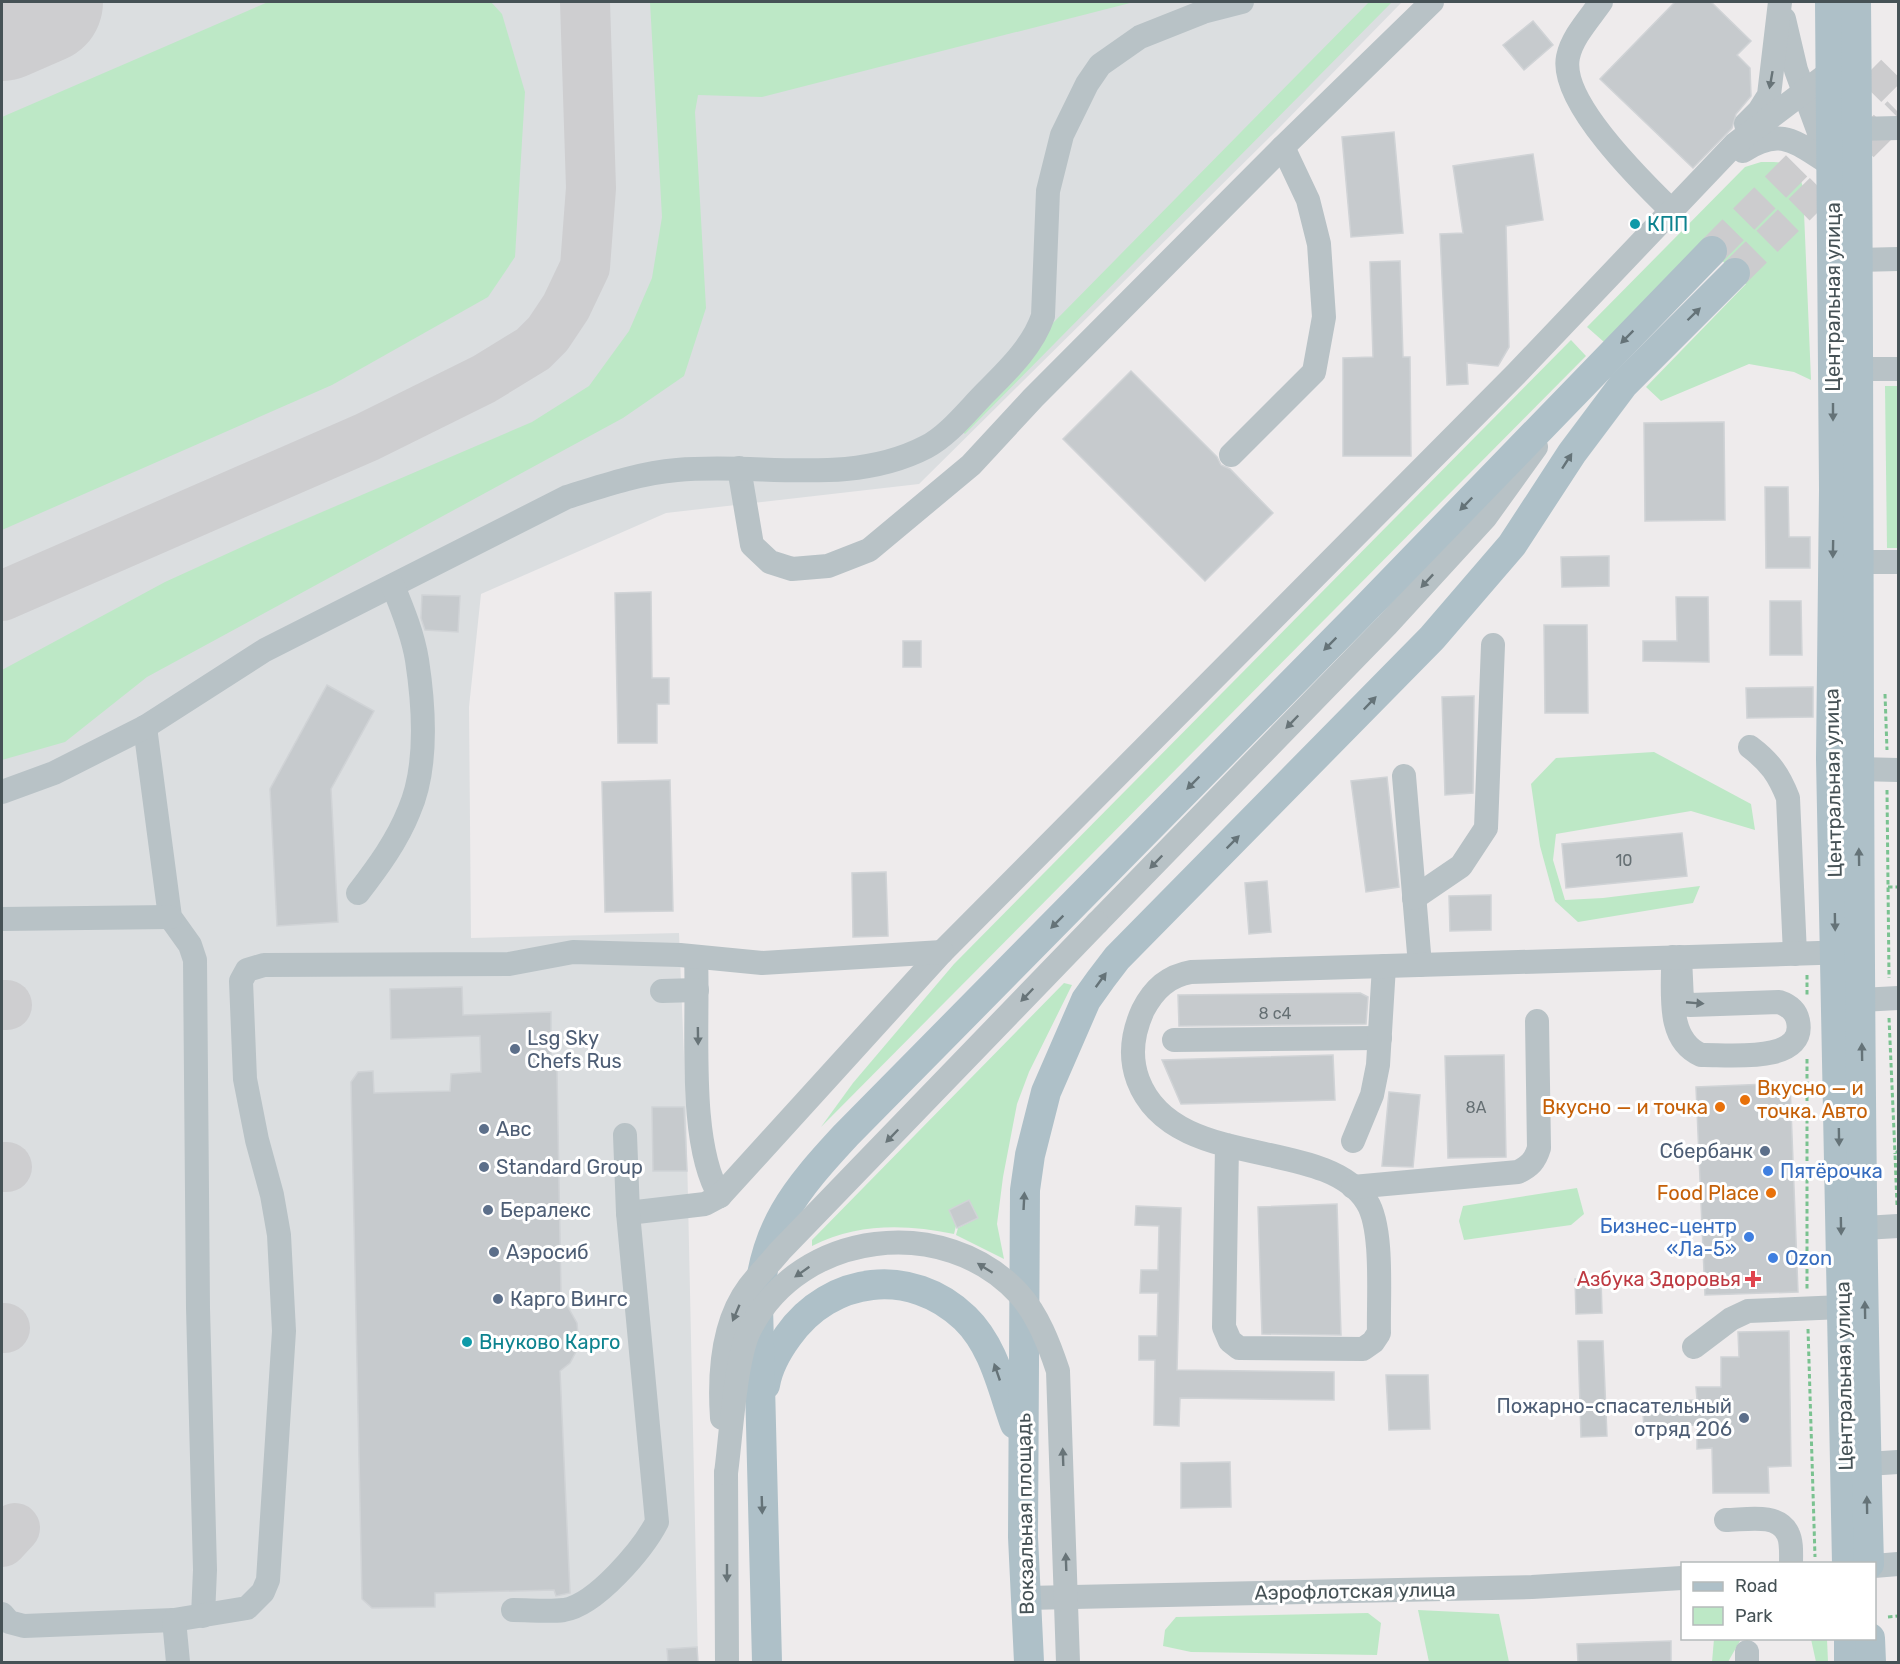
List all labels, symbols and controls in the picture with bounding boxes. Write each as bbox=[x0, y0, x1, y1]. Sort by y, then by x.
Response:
one-way arrow bbox=[1766, 71, 1775, 90]
street label: Центральная улица bbox=[1821, 202, 1845, 392]
place label: КПП bbox=[1647, 212, 1688, 236]
marker: КПП bbox=[1628, 217, 1642, 231]
one-way arrow bbox=[1687, 307, 1701, 321]
one-way arrow bbox=[1620, 330, 1634, 344]
one-way arrow bbox=[1828, 403, 1838, 422]
one-way arrow bbox=[1562, 453, 1573, 469]
one-way arrow bbox=[1460, 496, 1473, 511]
one-way arrow bbox=[1828, 539, 1838, 558]
one-way arrow bbox=[1420, 573, 1434, 588]
one-way arrow bbox=[1324, 636, 1338, 650]
street label: Центральная улица bbox=[1819, 688, 1847, 878]
one-way arrow bbox=[1362, 696, 1376, 710]
one-way arrow bbox=[1286, 714, 1300, 728]
one-way arrow bbox=[1187, 775, 1201, 789]
one-way arrow bbox=[1226, 834, 1240, 849]
one-way arrow bbox=[1854, 848, 1864, 867]
house number: 10 bbox=[1615, 851, 1633, 870]
one-way arrow bbox=[1150, 854, 1164, 868]
one-way arrow bbox=[1830, 913, 1839, 932]
one-way arrow bbox=[1050, 914, 1064, 928]
one-way arrow bbox=[1094, 972, 1106, 987]
one-way arrow bbox=[1020, 988, 1034, 1003]
one-way arrow bbox=[1686, 999, 1705, 1008]
house number: 8 с4 bbox=[1259, 1004, 1291, 1023]
place label: Lsg Sky Chefs Rus bbox=[527, 1026, 622, 1073]
one-way arrow bbox=[693, 1027, 703, 1046]
marker: Lsg Sky Chefs Rus bbox=[508, 1042, 522, 1056]
one-way arrow bbox=[1857, 1043, 1866, 1062]
place label: Вкусно — и точка. Авто bbox=[1757, 1076, 1868, 1123]
marker: Вкусно — и точка. Авто bbox=[1738, 1093, 1752, 1107]
place label: Вкусно — и точка bbox=[1542, 1095, 1708, 1119]
house number: 8А bbox=[1466, 1098, 1487, 1117]
marker: Вкусно — и точка bbox=[1713, 1100, 1727, 1114]
place label: Авс bbox=[496, 1117, 532, 1141]
marker: Авс bbox=[477, 1122, 491, 1136]
one-way arrow bbox=[885, 1128, 899, 1142]
one-way arrow bbox=[1834, 1128, 1844, 1147]
place label: Сбербанк bbox=[1659, 1139, 1753, 1163]
marker: Сбербанк bbox=[1758, 1144, 1772, 1158]
place label: Standard Group bbox=[496, 1155, 643, 1179]
place label: Пятёрочка bbox=[1780, 1159, 1883, 1183]
marker: Standard Group bbox=[477, 1160, 491, 1174]
marker: Пятёрочка bbox=[1761, 1164, 1775, 1178]
place label: Food Place bbox=[1657, 1181, 1759, 1205]
marker: Food Place bbox=[1764, 1186, 1778, 1200]
one-way arrow bbox=[1020, 1192, 1029, 1211]
place label: Бералекс bbox=[500, 1198, 591, 1222]
marker: Бералекс bbox=[481, 1203, 495, 1217]
place label: Бизнес-центр «Ла-5» bbox=[1600, 1214, 1737, 1261]
one-way arrow bbox=[1836, 1217, 1845, 1236]
marker: Бизнес-центр «Ла-5» bbox=[1742, 1230, 1756, 1244]
place label: Аэросиб bbox=[506, 1240, 589, 1264]
marker: Аэросиб bbox=[487, 1245, 501, 1259]
place label: Ozon bbox=[1785, 1246, 1832, 1270]
marker: Ozon bbox=[1766, 1251, 1780, 1265]
one-way arrow bbox=[977, 1262, 993, 1273]
one-way arrow bbox=[794, 1266, 810, 1278]
place label: Азбука Здоровья bbox=[1577, 1267, 1741, 1291]
marker: Азбука Здоровья bbox=[1746, 1272, 1760, 1286]
street label: Центральная улица bbox=[1830, 1281, 1858, 1471]
place label: Карго Вингс bbox=[510, 1287, 628, 1311]
marker: Карго Вингс bbox=[491, 1292, 505, 1306]
one-way arrow bbox=[1860, 1301, 1870, 1320]
one-way arrow bbox=[731, 1304, 740, 1321]
place label: Внуково Карго bbox=[479, 1330, 620, 1354]
marker: Внуково Карго bbox=[460, 1335, 474, 1349]
one-way arrow bbox=[991, 1363, 1001, 1381]
place label: Пожарно-спасательный отряд 206 bbox=[1496, 1394, 1732, 1441]
marker: Пожарно-спасательный отряд 206 bbox=[1737, 1411, 1751, 1425]
street label: Вокзальная площадь bbox=[1011, 1413, 1039, 1615]
one-way arrow bbox=[1058, 1447, 1067, 1466]
one-way arrow bbox=[757, 1496, 767, 1515]
one-way arrow bbox=[1863, 1496, 1872, 1515]
one-way arrow bbox=[1061, 1553, 1070, 1572]
legend bbox=[1681, 1562, 1876, 1640]
one-way arrow bbox=[722, 1564, 732, 1583]
text: Road bbox=[1735, 1575, 1778, 1597]
street label: Аэрофлотская улица bbox=[1254, 1577, 1456, 1605]
text: Park bbox=[1735, 1605, 1773, 1627]

